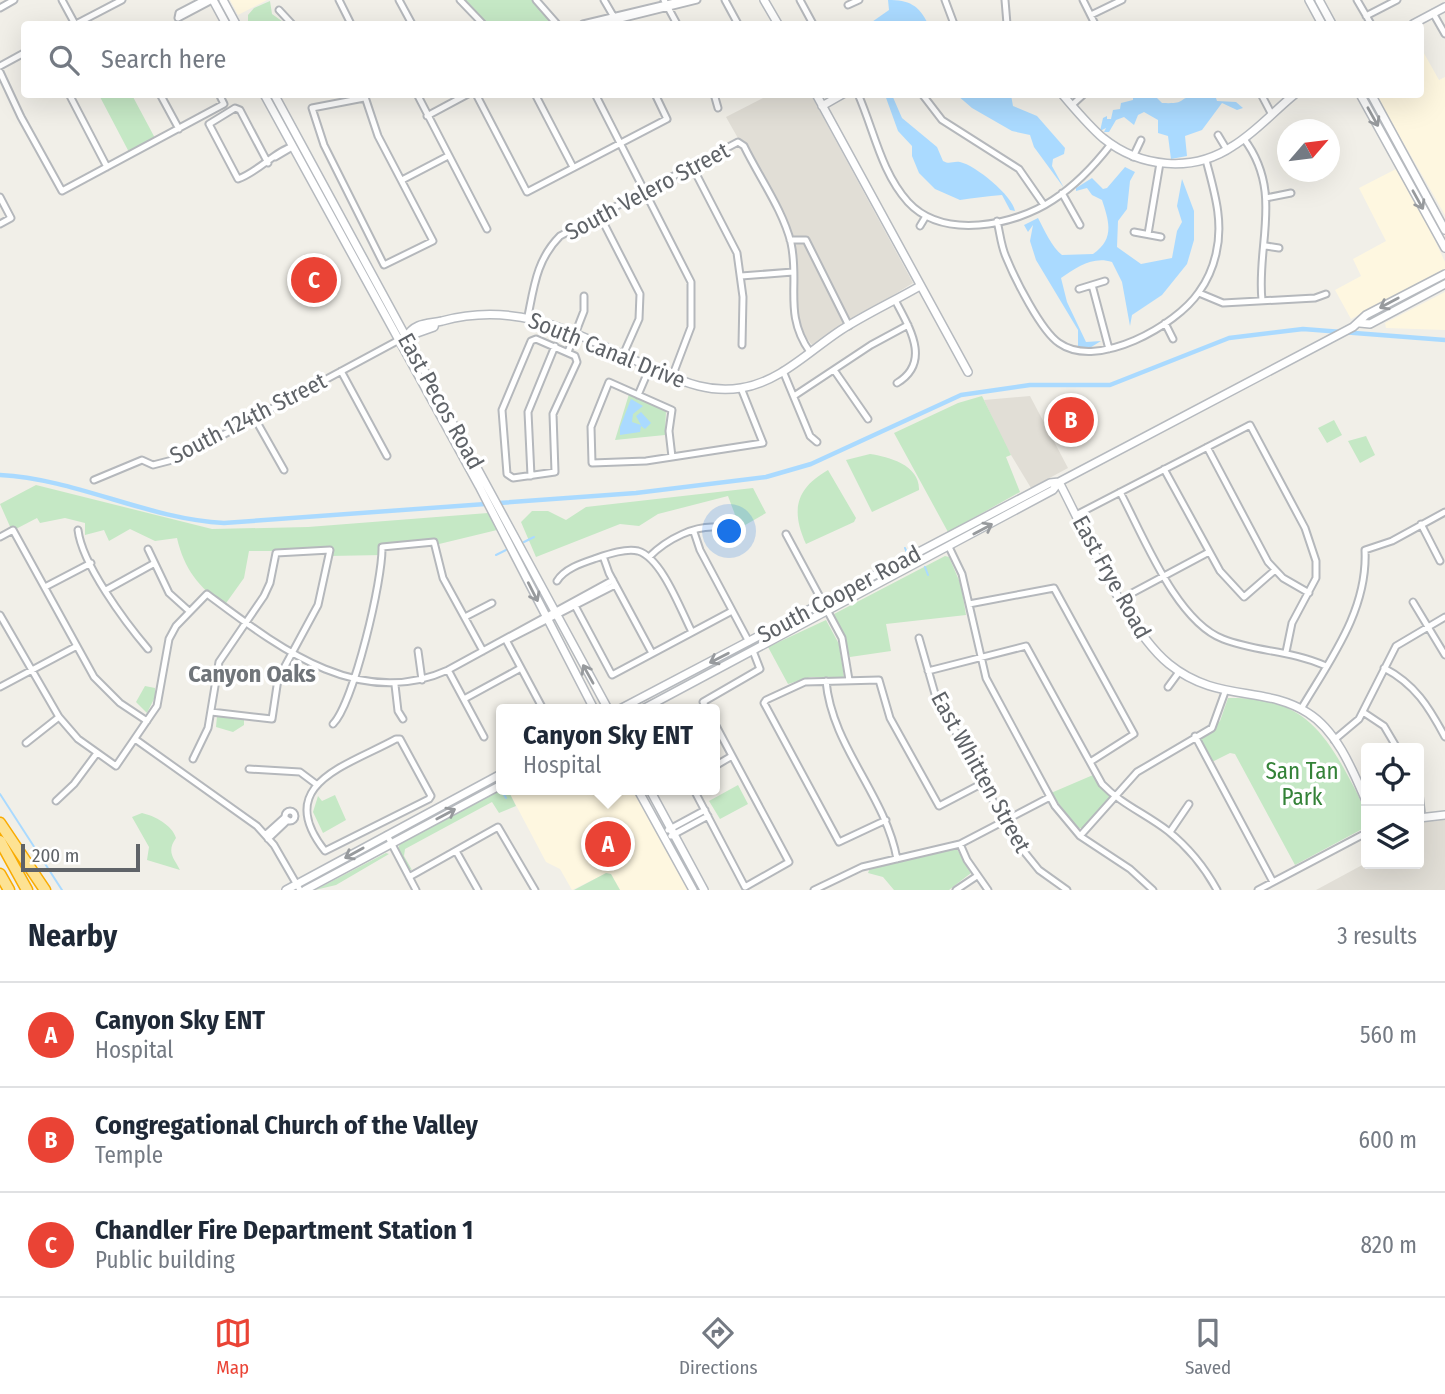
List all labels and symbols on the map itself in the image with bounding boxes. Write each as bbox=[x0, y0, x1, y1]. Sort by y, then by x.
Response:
one-way arrow bbox=[1366, 106, 1380, 127]
north arrow bbox=[1277, 119, 1340, 182]
street label: South Velero Street bbox=[560, 136, 734, 246]
one-way arrow bbox=[1412, 189, 1425, 210]
pin: C bbox=[291, 254, 337, 306]
one-way arrow bbox=[1379, 297, 1400, 310]
street label: South Canal Drive bbox=[525, 306, 689, 394]
street label: East Pecos Road bbox=[392, 328, 490, 474]
street label: South 124th Street bbox=[165, 366, 331, 470]
pin: B bbox=[1048, 394, 1094, 446]
street label: East Frye Road bbox=[1067, 511, 1157, 643]
your location bbox=[712, 514, 746, 548]
one-way arrow bbox=[972, 522, 993, 535]
street label: South Cooper Road bbox=[753, 539, 925, 649]
one-way arrow bbox=[526, 581, 540, 601]
one-way arrow bbox=[709, 651, 730, 665]
district label: Canyon Oaks bbox=[188, 660, 316, 688]
one-way arrow bbox=[581, 664, 594, 685]
street label: East Whitten Street bbox=[925, 687, 1037, 858]
park label: San Tan Park bbox=[1265, 757, 1339, 811]
one-way arrow bbox=[436, 807, 456, 821]
pin: A bbox=[585, 818, 631, 870]
scale bar bbox=[21, 841, 140, 873]
one-way arrow bbox=[345, 846, 365, 860]

